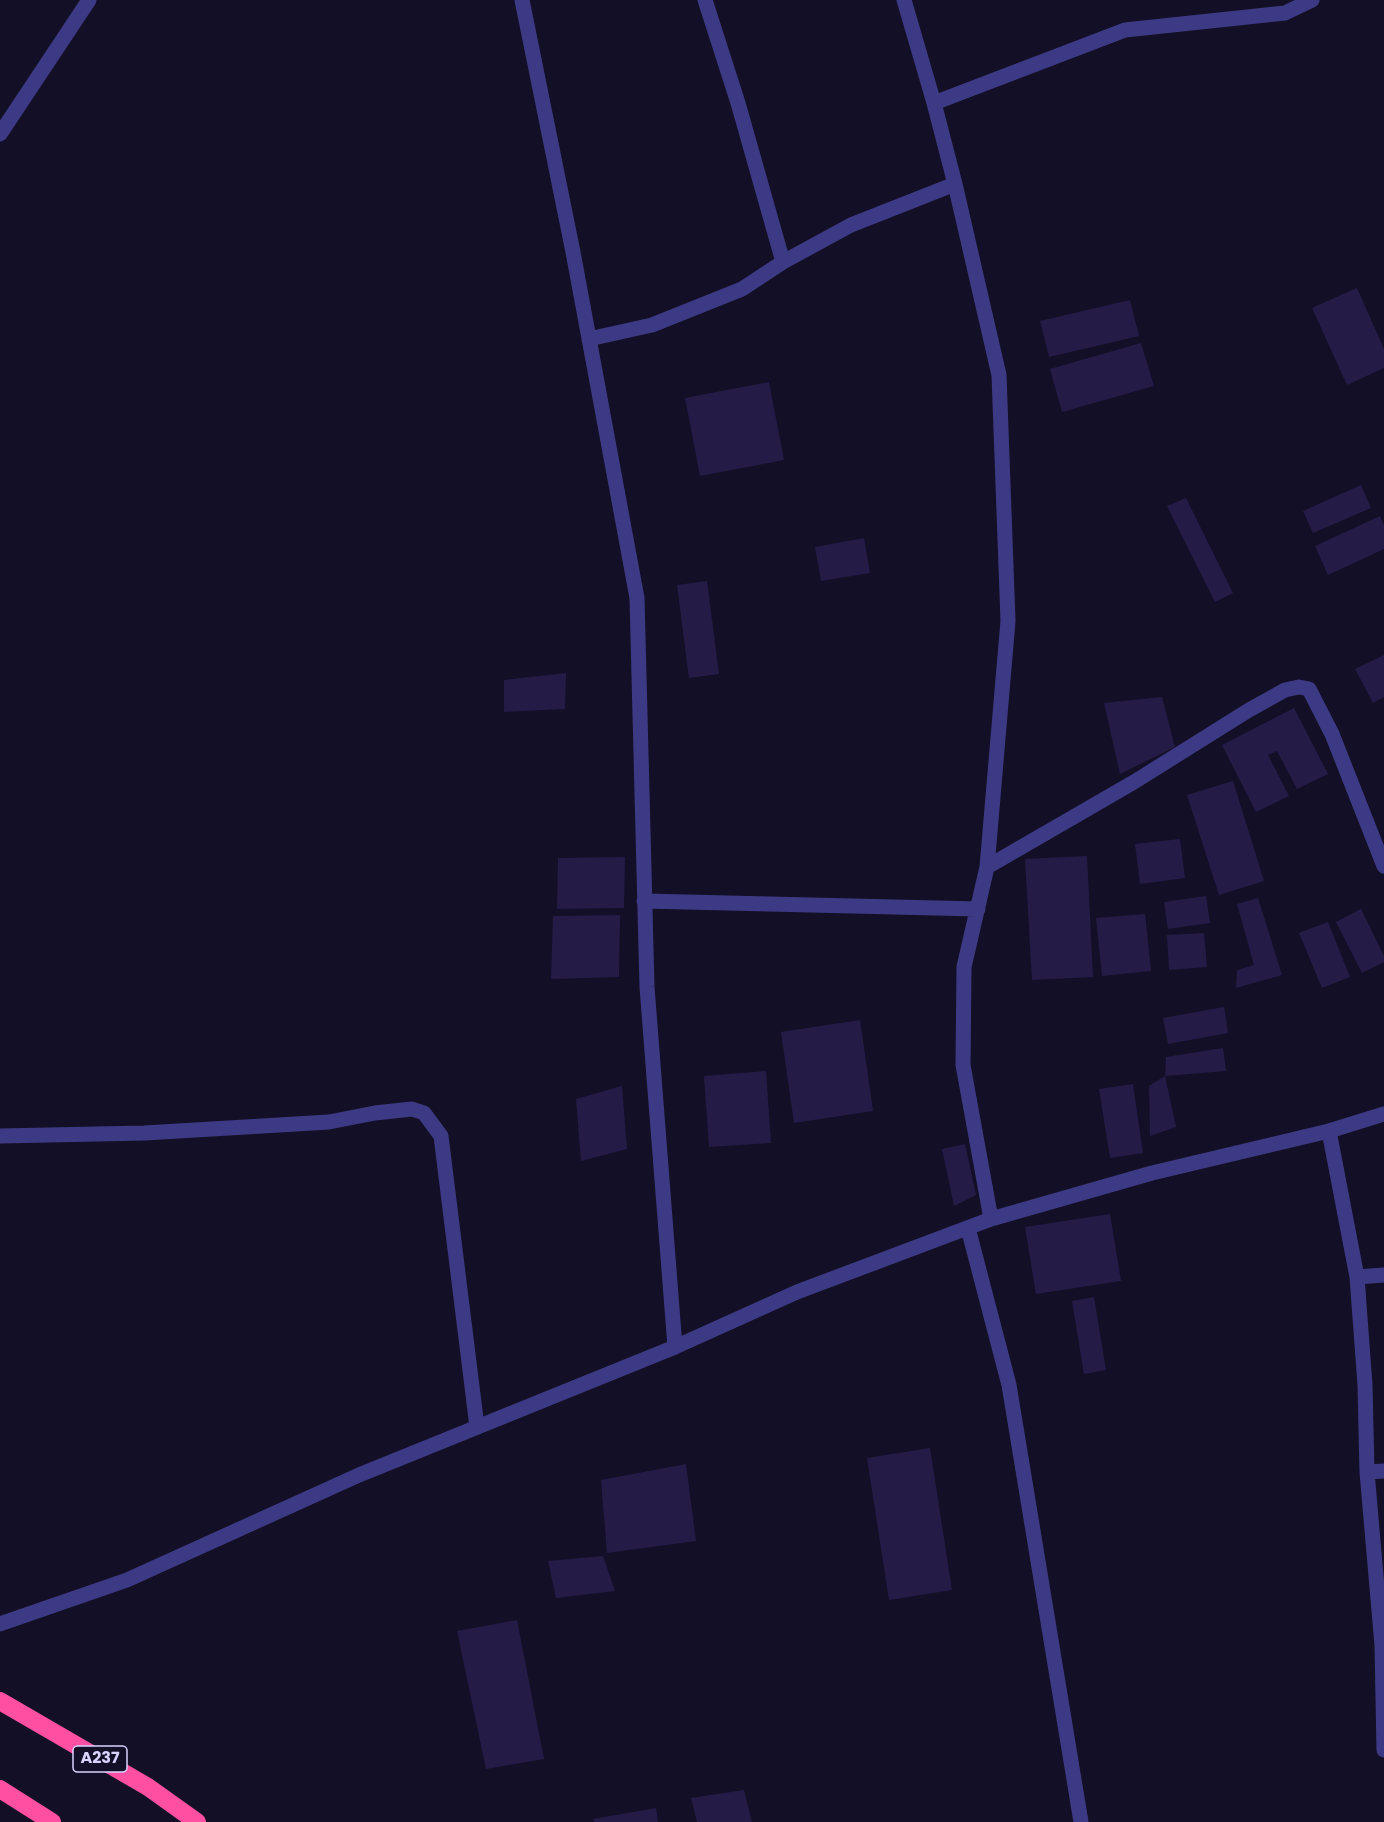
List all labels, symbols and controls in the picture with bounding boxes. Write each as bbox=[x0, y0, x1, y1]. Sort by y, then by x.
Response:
road number: A237 bbox=[73, 1746, 127, 1772]

